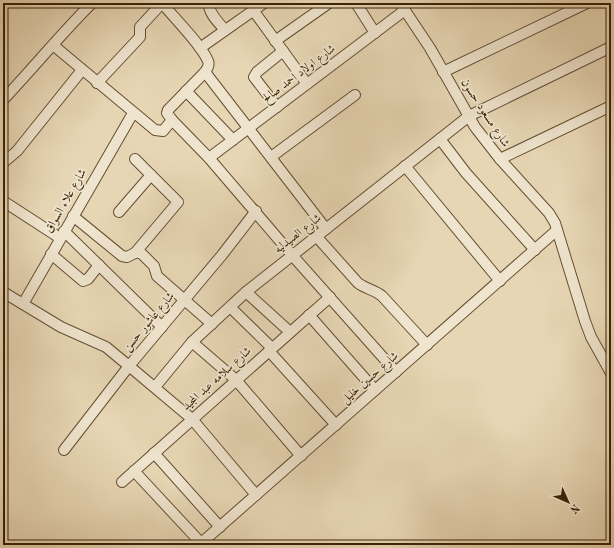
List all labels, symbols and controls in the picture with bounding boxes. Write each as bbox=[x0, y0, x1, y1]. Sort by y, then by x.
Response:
street label: شارع اولاد احمد صالح bbox=[260, 43, 340, 108]
street label: شارع مسعود حسون bbox=[455, 77, 512, 152]
street label: شارع علاء السواق bbox=[43, 167, 93, 237]
street label: شارع الصيدليه bbox=[272, 212, 326, 259]
street label: شارع عاشور حسن bbox=[121, 290, 180, 356]
street label: شارع سلامه عبد المجيد bbox=[179, 344, 257, 416]
street label: شارع حسين خليل bbox=[339, 350, 404, 409]
north arrow bbox=[548, 482, 588, 522]
text: N bbox=[567, 501, 581, 515]

